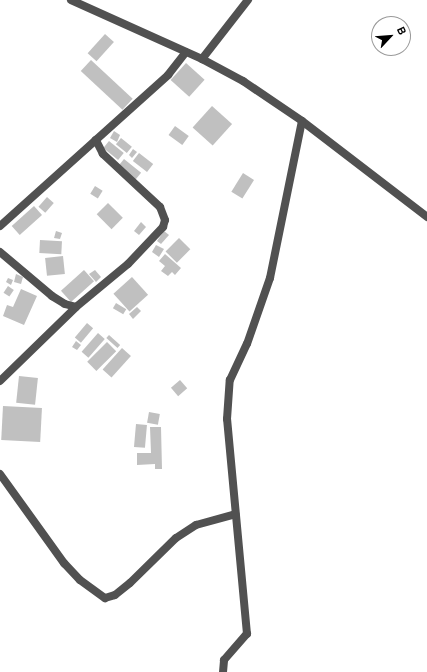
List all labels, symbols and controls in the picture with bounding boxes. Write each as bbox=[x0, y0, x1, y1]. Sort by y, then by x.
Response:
north arrow bbox=[371, 16, 411, 56]
text: B bbox=[393, 25, 409, 38]

